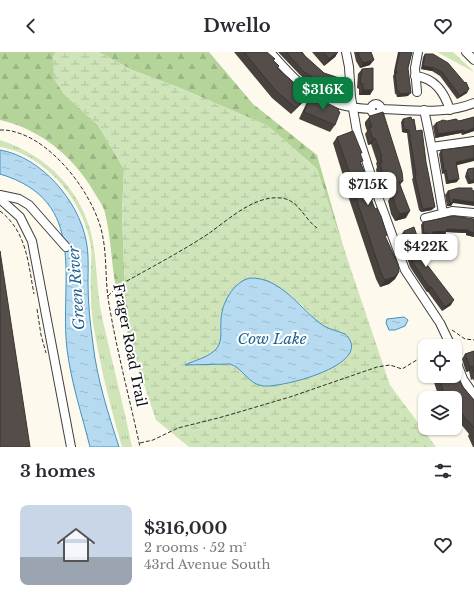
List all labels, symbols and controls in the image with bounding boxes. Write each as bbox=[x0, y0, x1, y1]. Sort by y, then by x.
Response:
icon: back bbox=[20, 15, 42, 37]
text: Dwello bbox=[203, 15, 271, 37]
icon: heart bbox=[432, 15, 454, 37]
pin: $316K bbox=[295, 77, 351, 111]
text: $316K bbox=[302, 81, 344, 98]
pin: $715K bbox=[340, 172, 396, 206]
text: $715K bbox=[348, 176, 388, 193]
pin: $422K bbox=[398, 234, 454, 268]
text: $422K bbox=[404, 238, 448, 255]
water label: Green River bbox=[64, 244, 88, 331]
street label: Frager Road Trail bbox=[109, 282, 151, 409]
water label: Cow Lake bbox=[237, 329, 307, 348]
map controls bbox=[418, 339, 462, 435]
button: locate bbox=[418, 339, 462, 383]
button: layers bbox=[418, 391, 462, 435]
icon: filters bbox=[432, 460, 454, 482]
text: 3 homes bbox=[20, 461, 95, 482]
text: $316,000 bbox=[144, 518, 227, 539]
icon: home bbox=[52, 521, 100, 569]
icon: heart bbox=[432, 534, 454, 556]
text: 2 rooms · 52 m² bbox=[144, 539, 247, 556]
text: 43rd Avenue South bbox=[144, 556, 270, 573]

